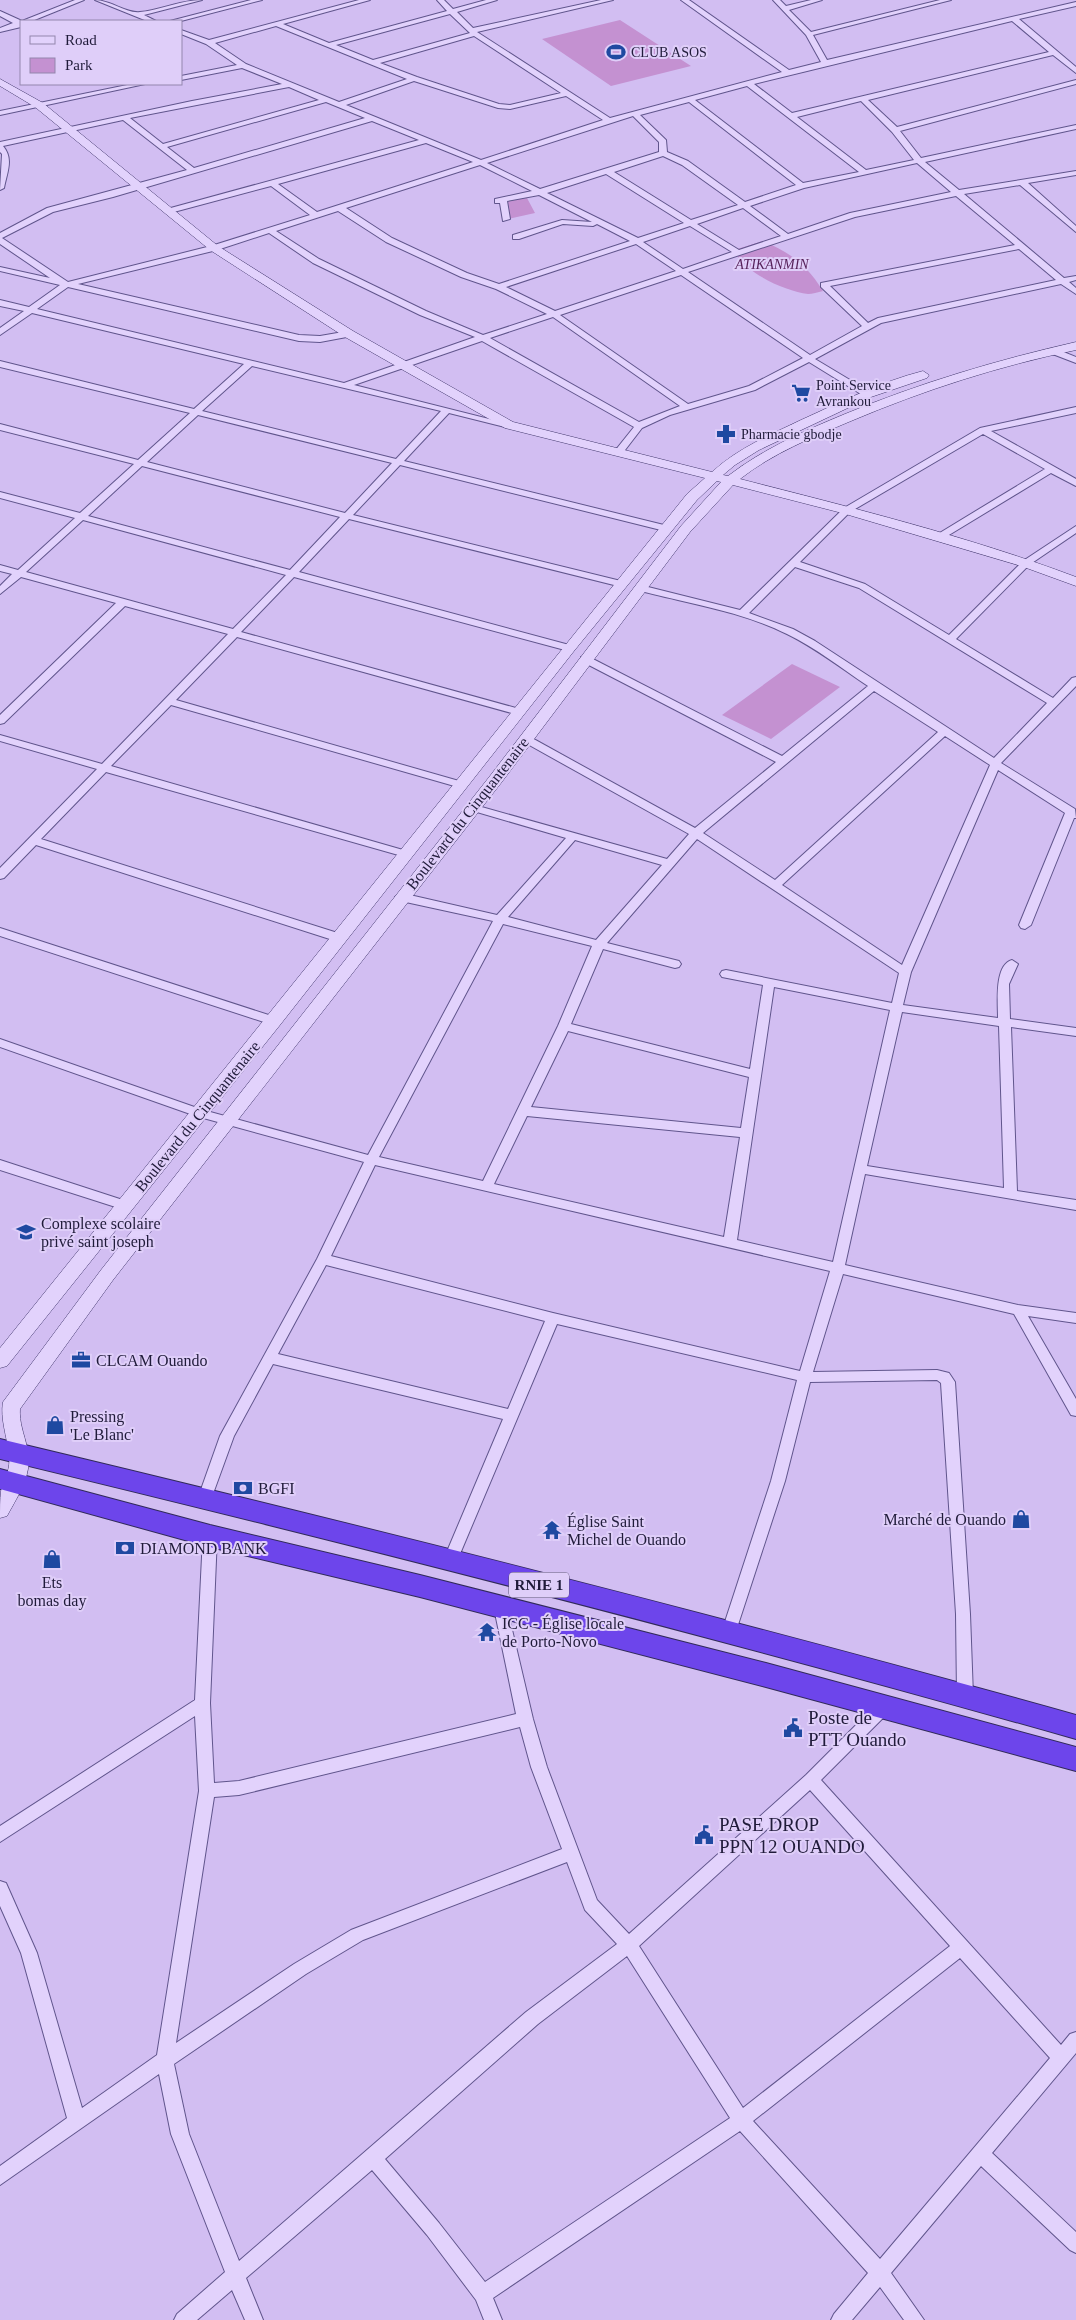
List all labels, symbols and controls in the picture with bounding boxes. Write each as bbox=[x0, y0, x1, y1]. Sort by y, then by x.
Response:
legend bbox=[20, 20, 182, 85]
text: Road bbox=[65, 32, 97, 48]
sports icon: CLUB ASOS bbox=[605, 41, 627, 63]
place label: CLUB ASOS bbox=[631, 45, 707, 60]
text: Park bbox=[65, 57, 93, 73]
park label: ATIKANMIN bbox=[734, 257, 809, 272]
place label: Point Service Avrankou bbox=[816, 378, 891, 409]
supermarket icon: Point Service Avrankou bbox=[790, 382, 812, 404]
pharmacy icon: Pharmacie gbodje bbox=[715, 423, 737, 445]
place label: Pharmacie gbodje bbox=[741, 427, 842, 442]
street label: Boulevard du Cinquantenaire bbox=[403, 734, 533, 893]
street label: Boulevard du Cinquantenaire bbox=[132, 1038, 264, 1195]
place label: Complexe scolaire privé saint joseph bbox=[41, 1215, 161, 1251]
school or university icon: Complexe scolaire privé saint joseph bbox=[15, 1221, 37, 1243]
office icon: CLCAM Ouando bbox=[70, 1349, 92, 1371]
place label: CLCAM Ouando bbox=[96, 1352, 208, 1369]
place label: Pressing 'Le Blanc' bbox=[70, 1408, 134, 1443]
shop icon: Pressing 'Le Blanc' bbox=[44, 1414, 66, 1436]
bank icon: BGFI bbox=[232, 1477, 254, 1499]
place label: BGFI bbox=[258, 1480, 294, 1497]
shop icon: Marché de Ouando bbox=[1010, 1508, 1032, 1530]
place label: Marché de Ouando bbox=[883, 1511, 1006, 1528]
place label: Église Saint Michel de Ouando bbox=[567, 1512, 686, 1548]
temple icon: Église Saint Michel de Ouando bbox=[541, 1519, 563, 1541]
bank icon: DIAMOND BANK bbox=[114, 1537, 136, 1559]
place label: DIAMOND BANK bbox=[140, 1540, 267, 1557]
shop icon: Ets bomas day bbox=[41, 1548, 63, 1570]
road number: RNIE 1 bbox=[509, 1572, 569, 1598]
place label: Ets bomas day bbox=[18, 1574, 86, 1610]
place label: ICC - Église locale de Porto-Novo bbox=[502, 1614, 624, 1650]
temple icon: ICC - Église locale de Porto-Novo bbox=[476, 1621, 498, 1643]
place label: Poste de PTT Ouando bbox=[808, 1707, 906, 1750]
public building icon: Poste de PTT Ouando bbox=[782, 1717, 804, 1739]
place label: PASE DROP PPN 12 OUANDO bbox=[719, 1814, 865, 1857]
public building icon: PASE DROP PPN 12 OUANDO bbox=[693, 1824, 715, 1846]

